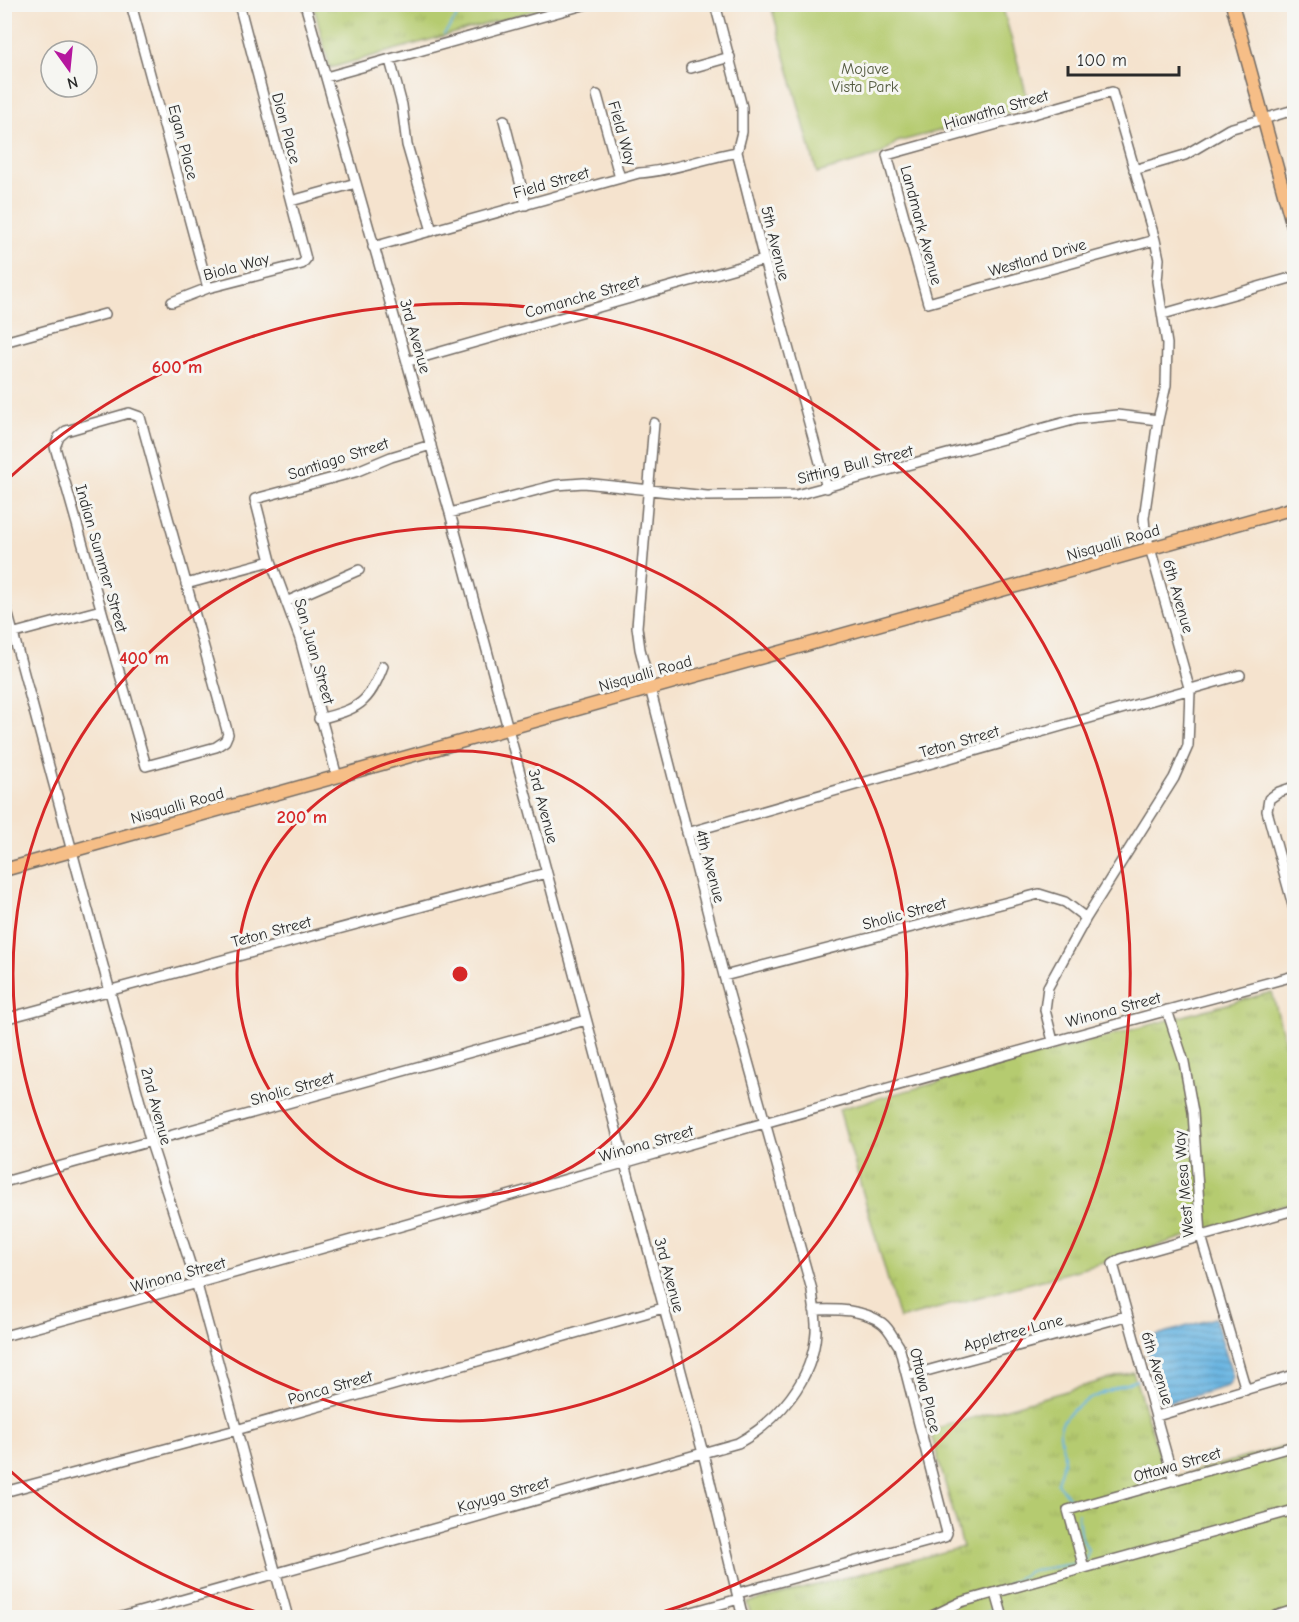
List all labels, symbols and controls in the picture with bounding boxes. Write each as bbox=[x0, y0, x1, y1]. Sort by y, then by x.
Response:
north arrow bbox=[39, 39, 99, 99]
scale bar bbox=[1068, 39, 1179, 77]
text: 100 m bbox=[1077, 50, 1127, 71]
park label: Mojave Vista Park bbox=[831, 60, 899, 96]
text: N bbox=[65, 72, 80, 93]
street label: Hiawatha Street bbox=[942, 86, 1051, 133]
street label: Dion Place bbox=[268, 91, 304, 166]
street label: Field Way bbox=[604, 99, 640, 168]
street label: Egan Place bbox=[164, 103, 202, 182]
street label: Field Street bbox=[511, 163, 592, 202]
street label: Landmark Avenue bbox=[896, 164, 946, 287]
street label: 5th Avenue bbox=[757, 204, 793, 282]
street label: Westland Drive bbox=[986, 235, 1088, 281]
street label: Biola Way bbox=[201, 249, 272, 284]
street label: Comanche Street bbox=[523, 272, 642, 322]
street label: 3rd Avenue bbox=[396, 297, 434, 376]
text: 600 m bbox=[152, 357, 202, 378]
street label: Santiago Street bbox=[286, 434, 391, 484]
street label: Sitting Bull Street bbox=[796, 442, 915, 488]
street label: Indian Summer Street bbox=[71, 482, 131, 635]
street label: Nisqualli Road bbox=[1065, 521, 1162, 565]
street label: 6th Avenue bbox=[1159, 557, 1197, 635]
street label: San Juan Street bbox=[290, 596, 338, 707]
text: 400 m bbox=[119, 648, 169, 669]
street label: Nisqualli Road bbox=[597, 652, 694, 696]
street label: Teton Street bbox=[917, 722, 1002, 762]
street label: 3rd Avenue bbox=[524, 767, 562, 846]
street label: Nisqualli Road bbox=[129, 784, 226, 828]
text: 200 m bbox=[277, 807, 327, 828]
street label: 4th Avenue bbox=[692, 828, 728, 905]
street label: Sholic Street bbox=[860, 894, 949, 934]
street label: Teton Street bbox=[229, 913, 314, 951]
centre of rings bbox=[450, 964, 470, 984]
street label: Winona Street bbox=[1064, 989, 1163, 1031]
street label: 2nd Avenue bbox=[137, 1065, 175, 1147]
street label: Sholic Street bbox=[248, 1068, 337, 1109]
street label: Winona Street bbox=[597, 1122, 696, 1166]
street label: West Mesa Way bbox=[1170, 1129, 1198, 1238]
street label: 3rd Avenue bbox=[650, 1236, 688, 1315]
street label: Winona Street bbox=[129, 1254, 228, 1296]
street label: Appletree Lane bbox=[961, 1311, 1065, 1355]
street label: 6th Avenue bbox=[1137, 1329, 1177, 1407]
street label: Ottawa Place bbox=[906, 1346, 944, 1434]
street label: Ponca Street bbox=[286, 1367, 375, 1409]
street label: Ottawa Street bbox=[1131, 1444, 1223, 1486]
street label: Kayuga Street bbox=[455, 1473, 552, 1517]

